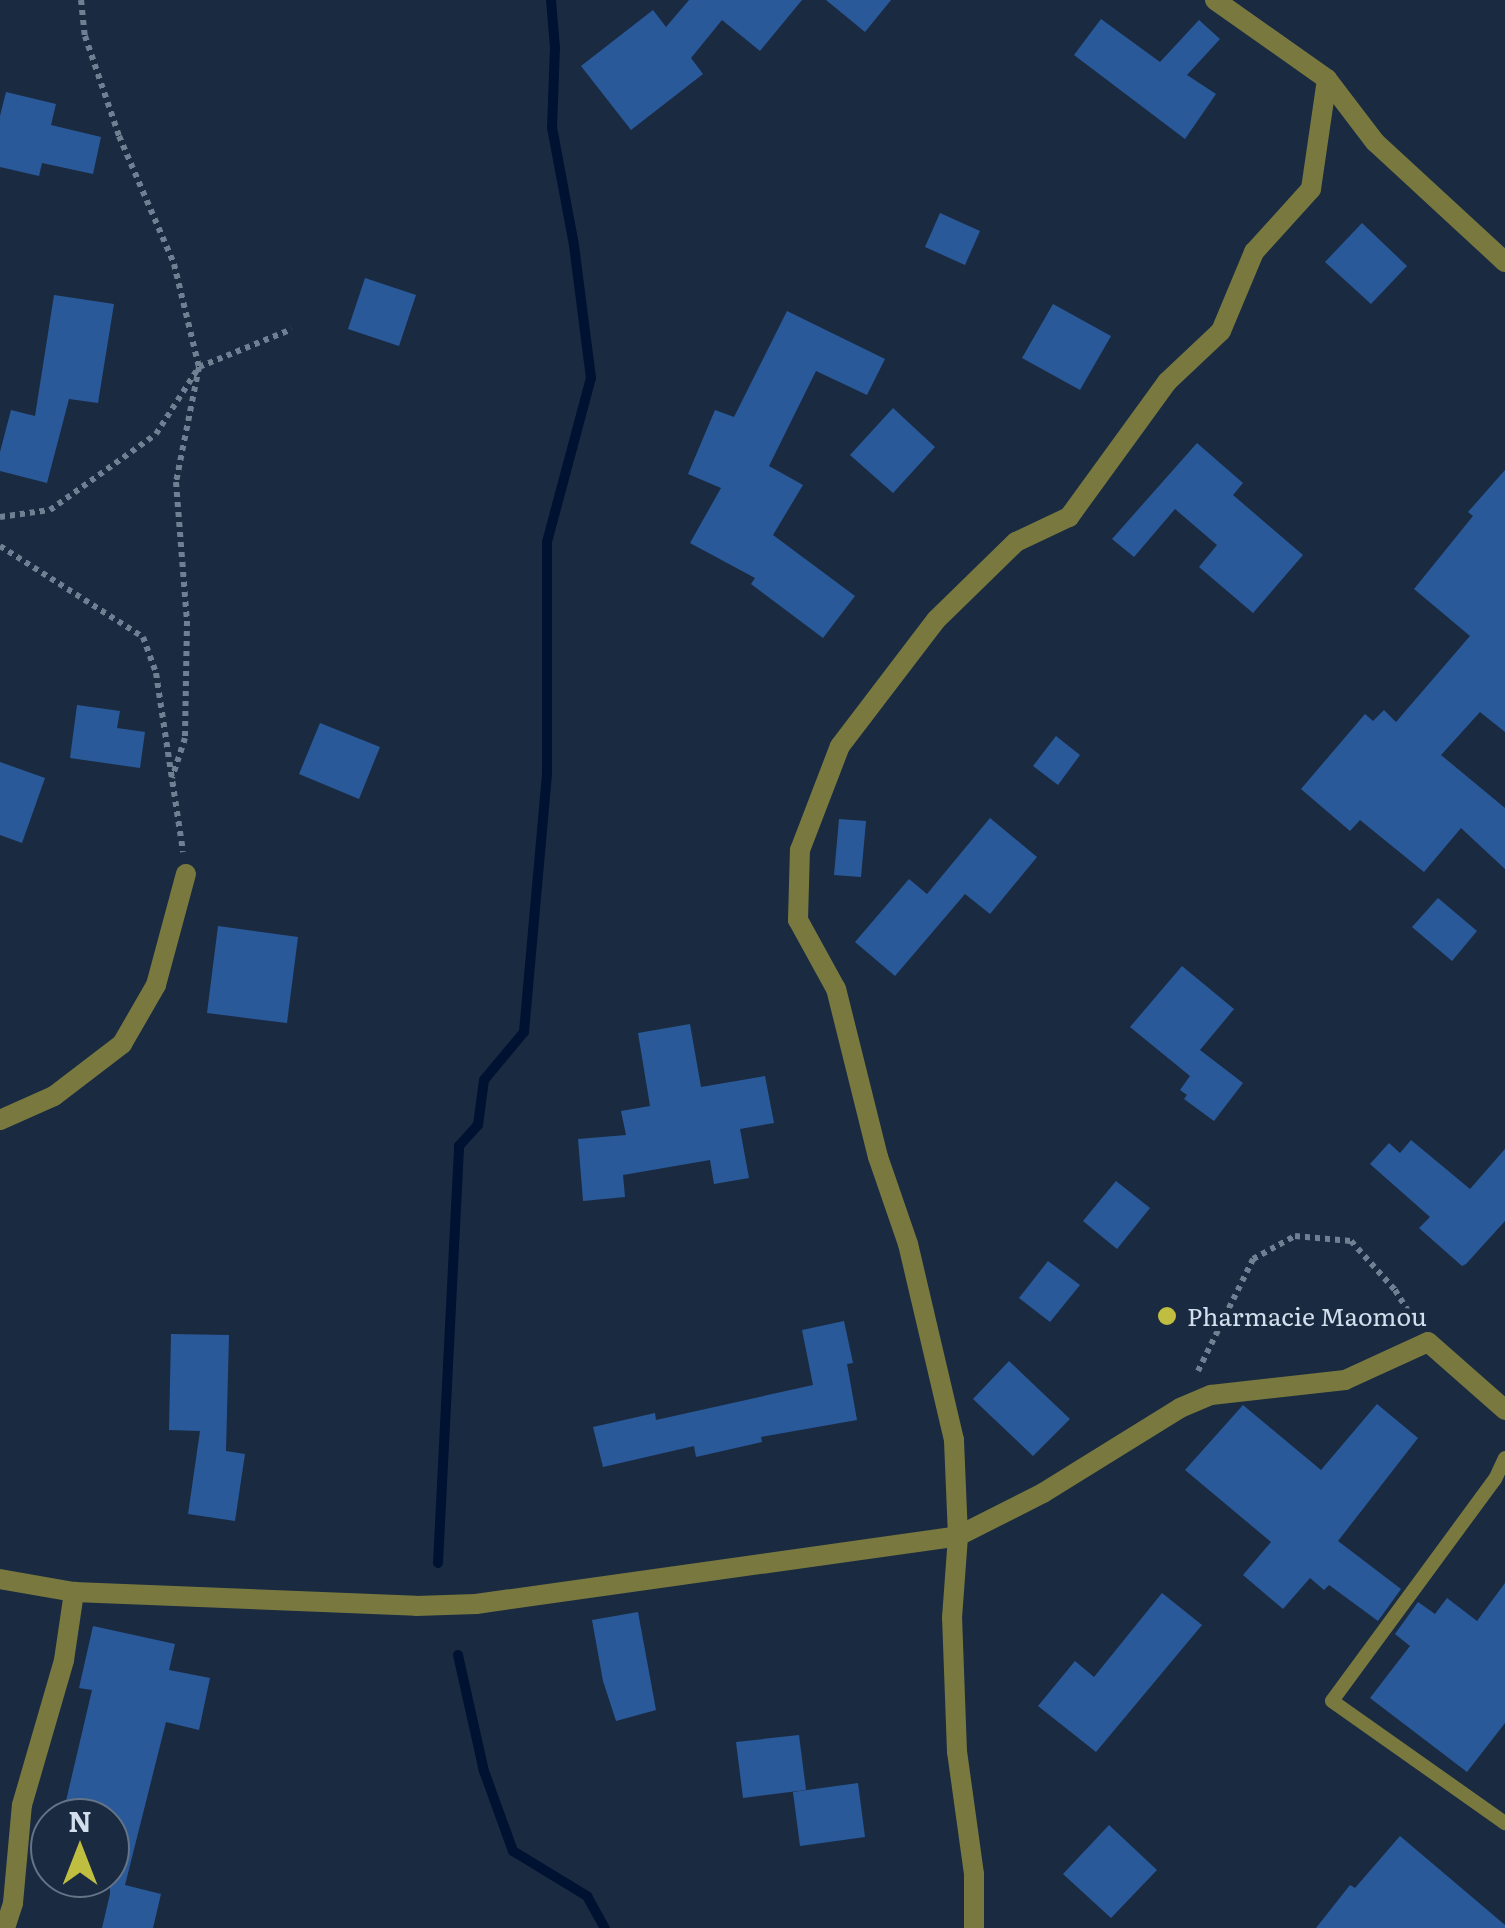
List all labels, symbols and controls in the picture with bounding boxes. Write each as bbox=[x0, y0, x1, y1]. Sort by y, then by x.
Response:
place label: Pharmacie Maomou bbox=[1187, 1301, 1427, 1331]
marker: Pharmacie Maomou bbox=[1156, 1305, 1178, 1327]
north arrow bbox=[30, 1798, 130, 1898]
text: N bbox=[68, 1799, 92, 1841]

